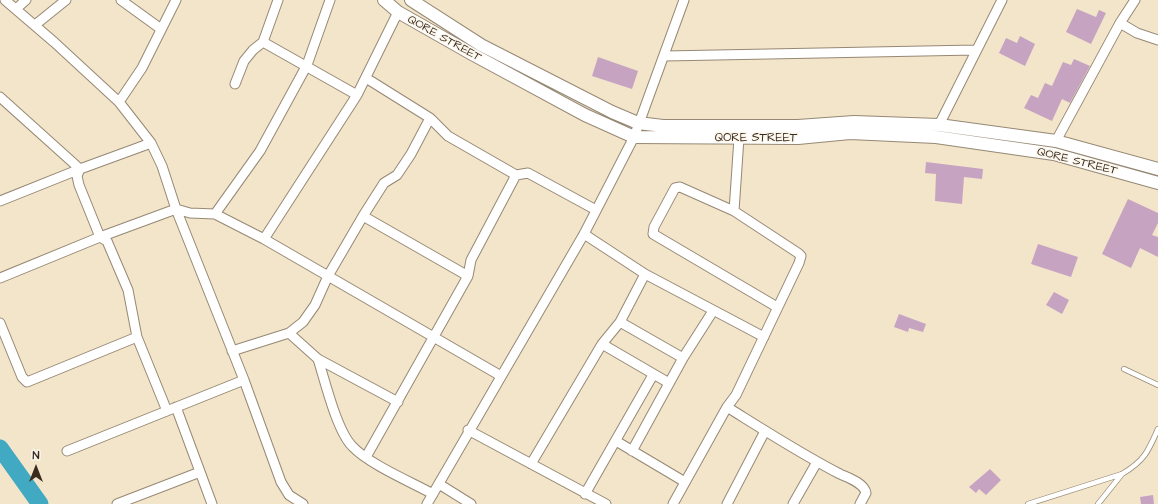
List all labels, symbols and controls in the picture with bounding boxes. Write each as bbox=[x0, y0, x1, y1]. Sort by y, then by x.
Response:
street label: QORE STREET bbox=[404, 13, 484, 65]
street label: QORE STREET bbox=[715, 131, 797, 145]
street label: QORE STREET bbox=[1035, 145, 1119, 179]
north arrow bbox=[16, 448, 56, 488]
text: N bbox=[33, 448, 39, 463]

